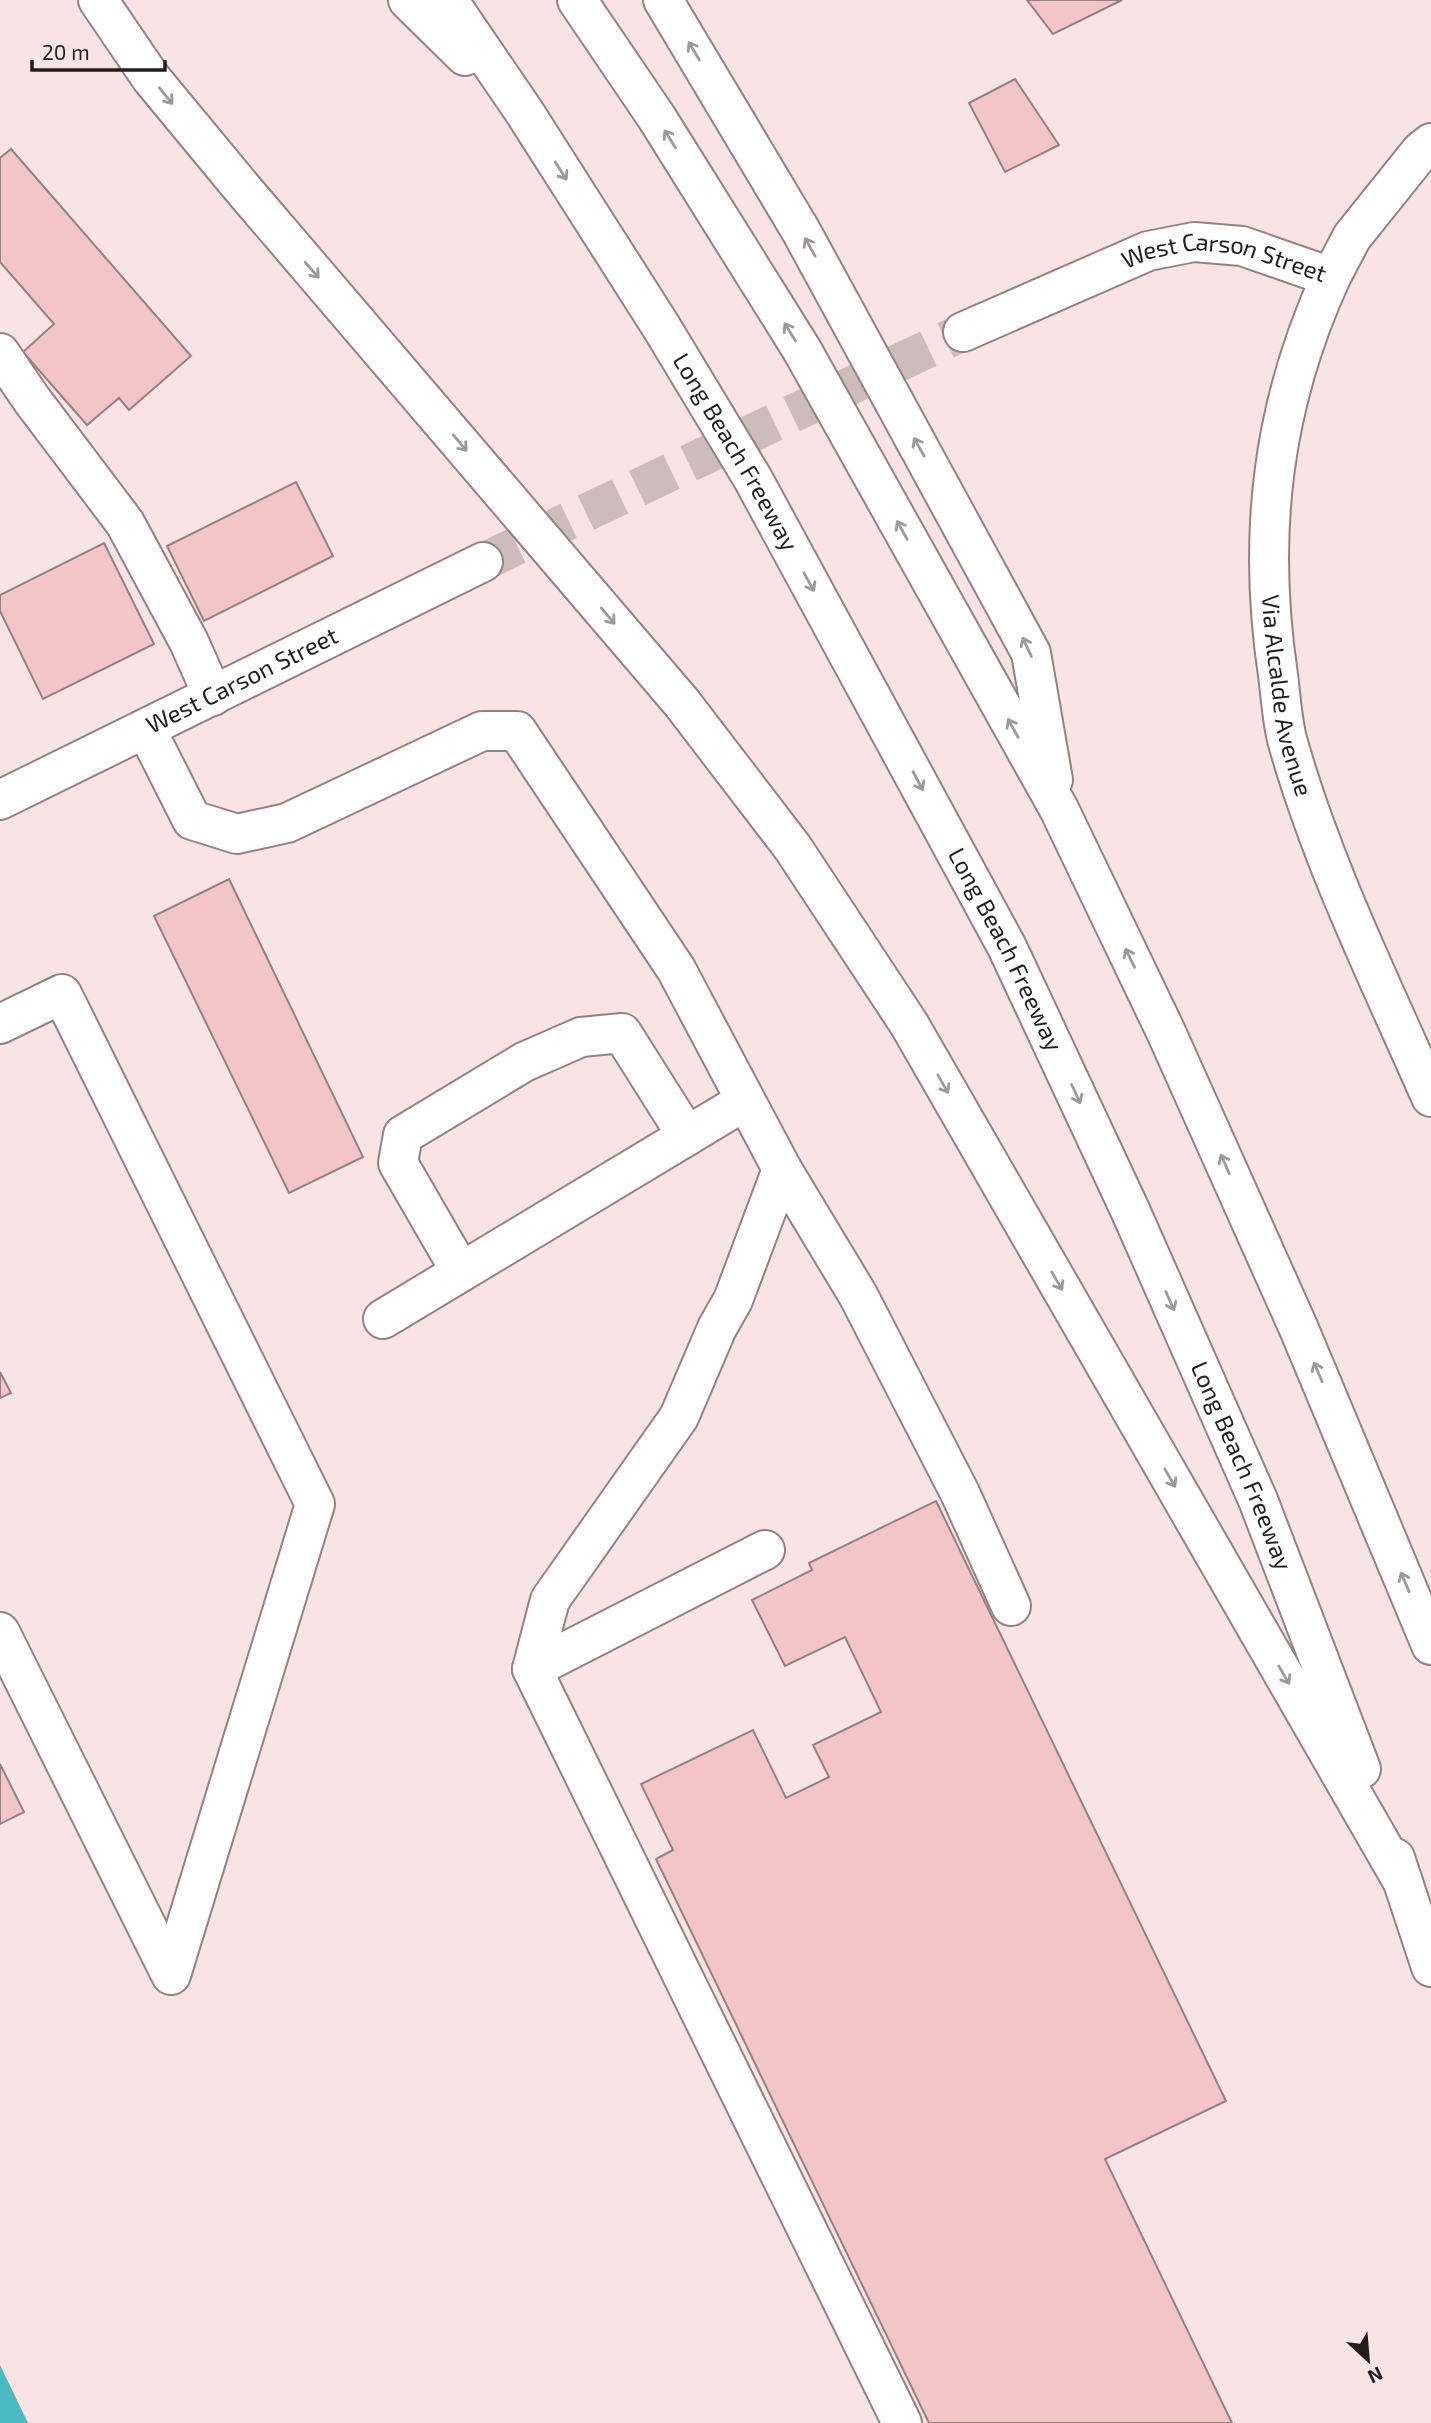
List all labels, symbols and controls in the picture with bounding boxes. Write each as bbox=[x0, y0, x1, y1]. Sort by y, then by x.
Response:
scale bar bbox=[32, 28, 164, 72]
text: 20 m bbox=[42, 39, 90, 64]
one-way arrow bbox=[686, 42, 700, 62]
one-way arrow bbox=[158, 86, 174, 104]
one-way arrow bbox=[662, 129, 676, 149]
one-way arrow bbox=[555, 160, 569, 180]
street label: West Carson Street bbox=[1117, 226, 1331, 287]
one-way arrow bbox=[803, 237, 816, 258]
one-way arrow bbox=[304, 261, 320, 279]
one-way arrow bbox=[783, 322, 797, 342]
street label: Long Beach Freeway bbox=[668, 347, 805, 556]
one-way arrow bbox=[452, 433, 468, 451]
one-way arrow bbox=[912, 437, 926, 457]
one-way arrow bbox=[895, 520, 908, 541]
one-way arrow bbox=[802, 571, 816, 591]
street label: Via Alcalde Avenue bbox=[1257, 594, 1320, 800]
one-way arrow bbox=[600, 606, 616, 624]
street label: West Carson Street bbox=[141, 620, 342, 739]
one-way arrow bbox=[1020, 637, 1033, 658]
one-way arrow bbox=[1006, 719, 1020, 739]
one-way arrow bbox=[912, 770, 925, 791]
street label: Long Beach Freeway bbox=[943, 842, 1070, 1056]
one-way arrow bbox=[1123, 948, 1136, 969]
one-way arrow bbox=[936, 1073, 950, 1093]
one-way arrow bbox=[1070, 1083, 1083, 1104]
one-way arrow bbox=[1218, 1154, 1231, 1175]
one-way arrow bbox=[1050, 1270, 1064, 1290]
one-way arrow bbox=[1164, 1289, 1177, 1311]
street label: Long Beach Freeway bbox=[1186, 1357, 1300, 1574]
one-way arrow bbox=[1310, 1362, 1323, 1383]
one-way arrow bbox=[1163, 1467, 1177, 1487]
one-way arrow bbox=[1398, 1572, 1411, 1593]
one-way arrow bbox=[1277, 1664, 1291, 1684]
north arrow bbox=[1333, 2325, 1403, 2395]
text: N bbox=[1364, 2362, 1387, 2389]

